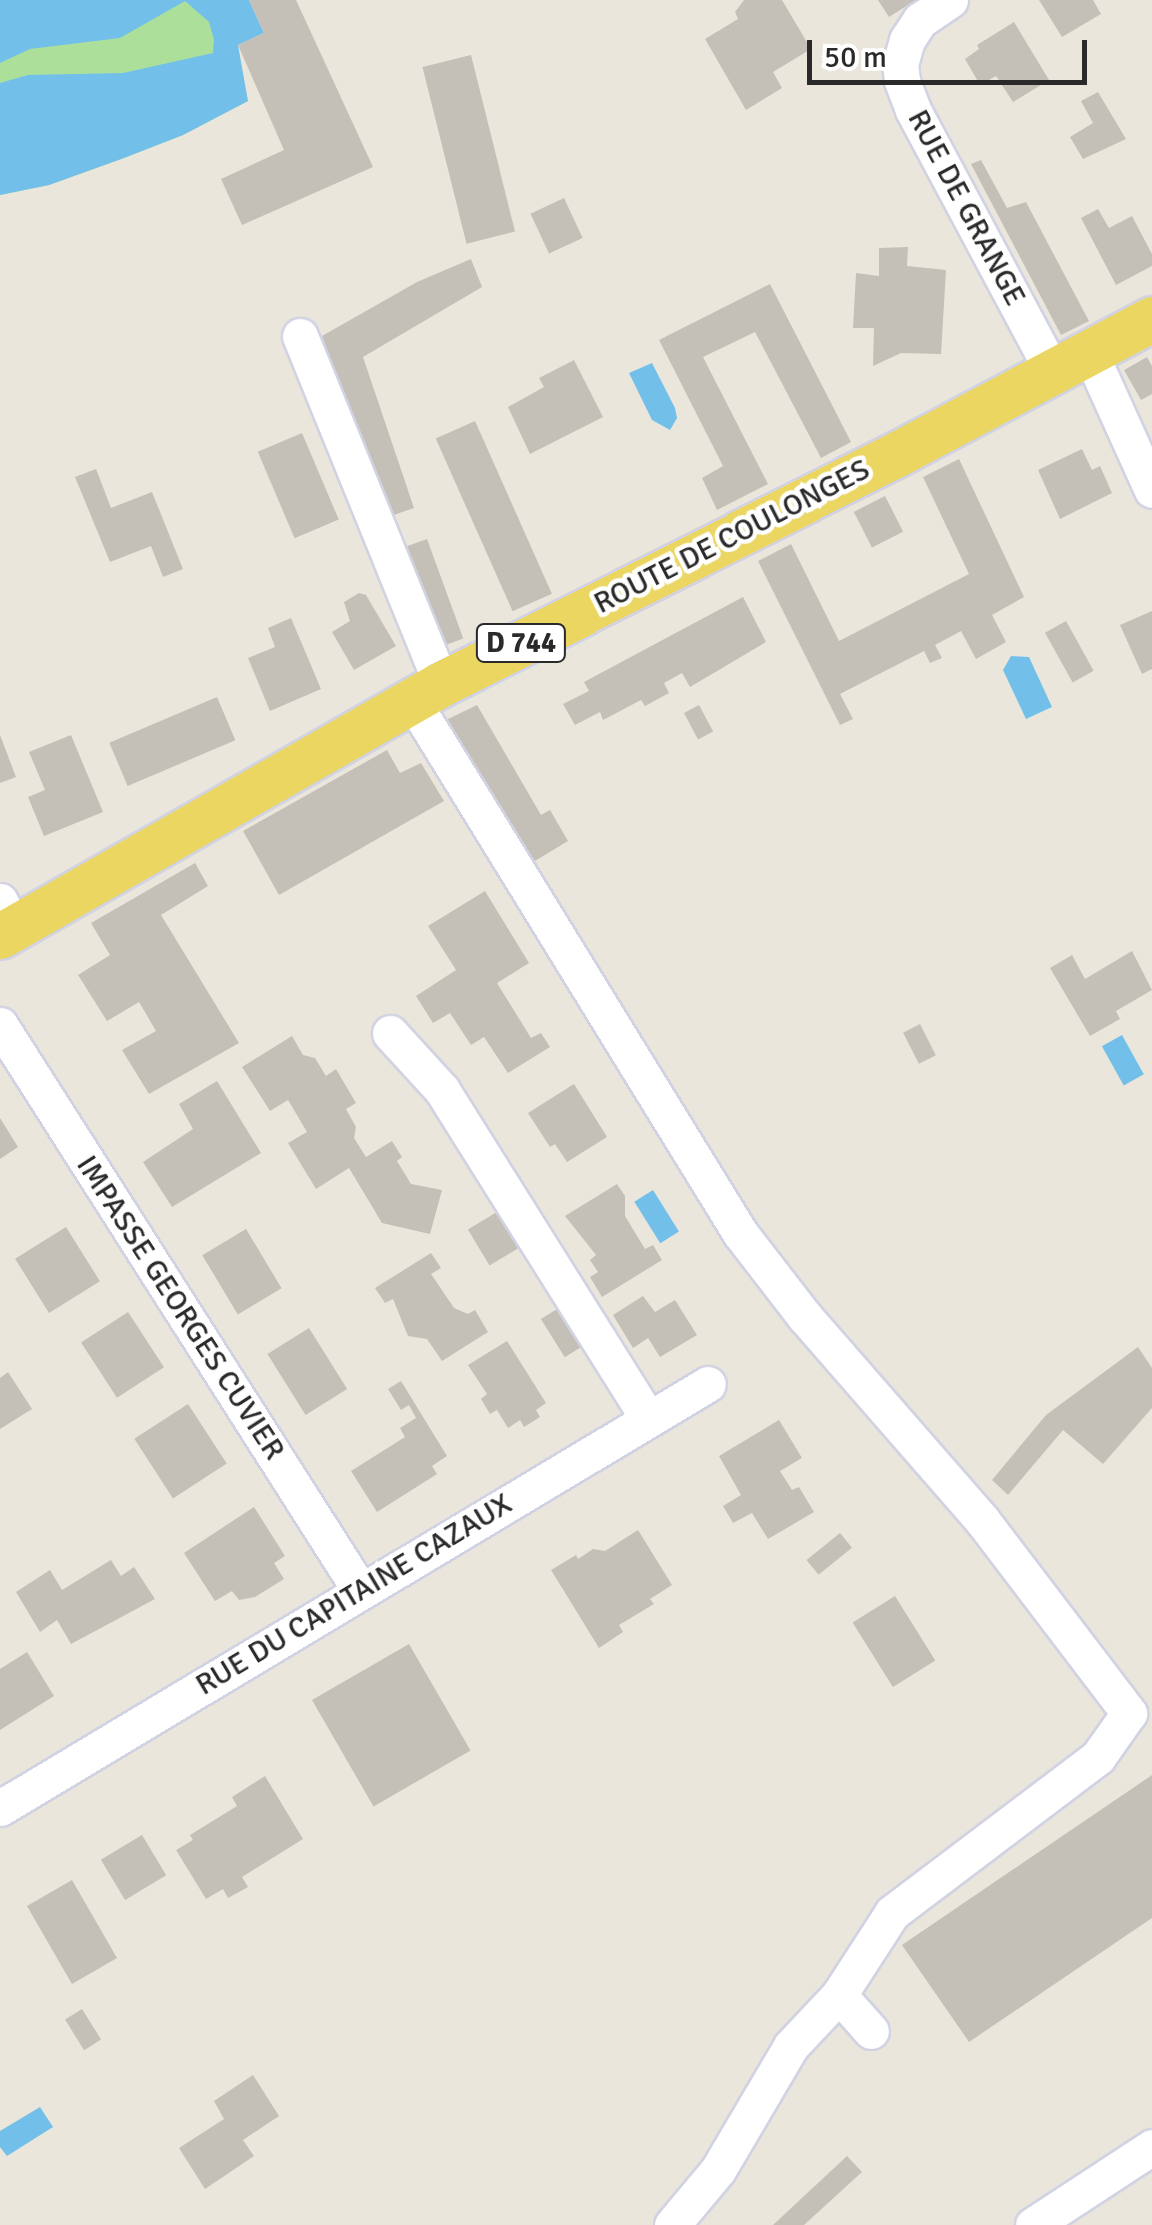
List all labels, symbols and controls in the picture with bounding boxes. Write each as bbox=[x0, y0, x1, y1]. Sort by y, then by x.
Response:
scale bar bbox=[812, 20, 1092, 82]
text: 50 m bbox=[824, 39, 887, 76]
street label: RUE DE GRANGE bbox=[899, 104, 1033, 312]
street label: ROUTE DE COULONGES bbox=[588, 452, 876, 622]
road number: D 744 bbox=[474, 620, 568, 666]
street label: IMPASSE GEORGES CUVIER bbox=[68, 1149, 292, 1467]
street label: RUE DU CAPITAINE CAZAUX bbox=[190, 1486, 518, 1704]

